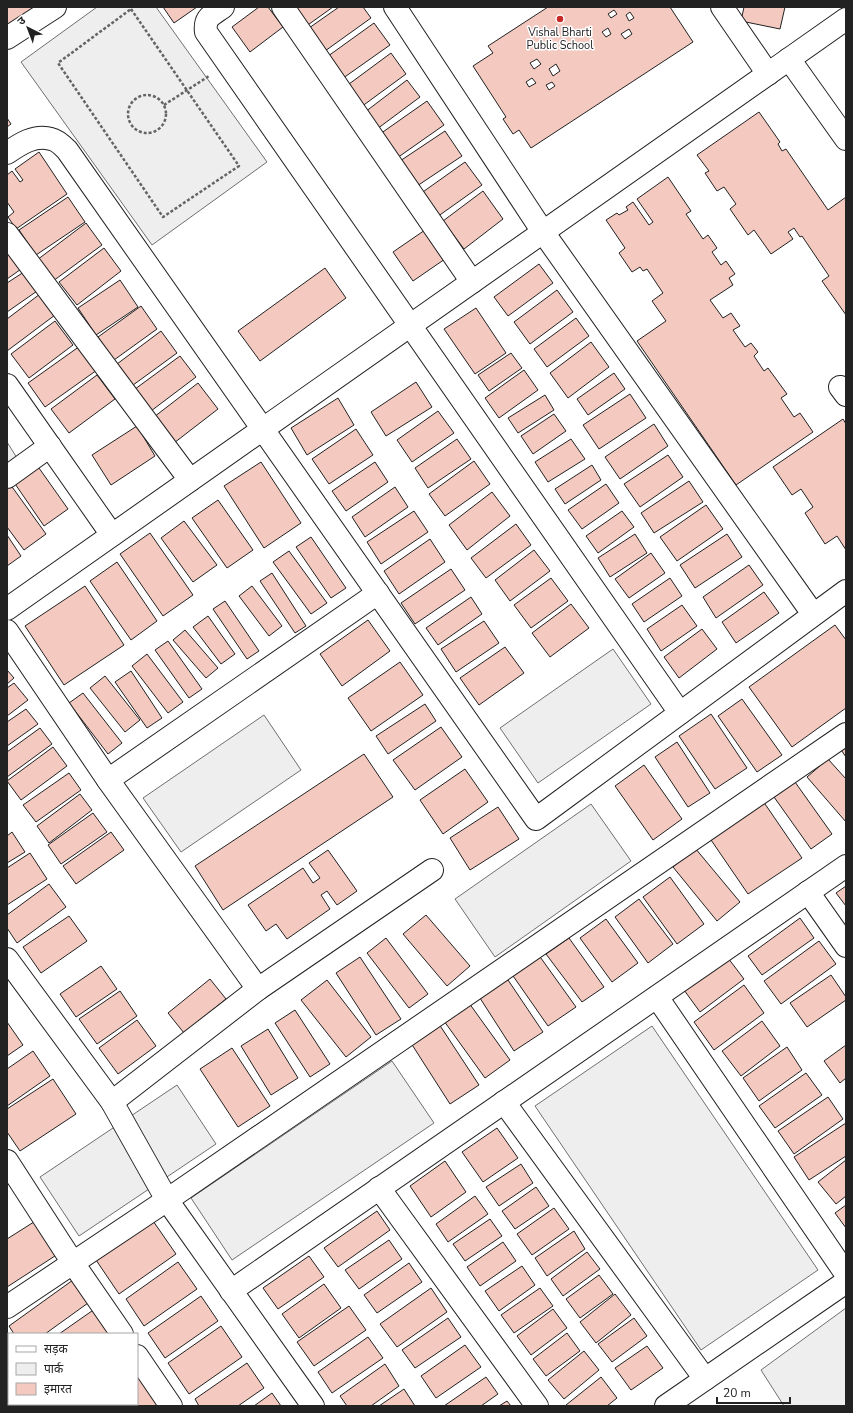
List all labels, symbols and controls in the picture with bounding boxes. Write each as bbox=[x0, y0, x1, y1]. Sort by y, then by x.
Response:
north arrow bbox=[8, 8, 48, 48]
text: उ bbox=[14, 13, 29, 29]
marker: Vishal Bharti Public School bbox=[555, 14, 565, 24]
place label: Vishal Bharti Public School bbox=[527, 25, 594, 53]
legend bbox=[8, 1333, 138, 1405]
text: सड़क bbox=[44, 1341, 69, 1357]
text: पार्क bbox=[44, 1361, 64, 1377]
scale bar bbox=[717, 1379, 790, 1405]
text: इमारत bbox=[44, 1381, 73, 1397]
text: 20 m bbox=[723, 1385, 751, 1401]

